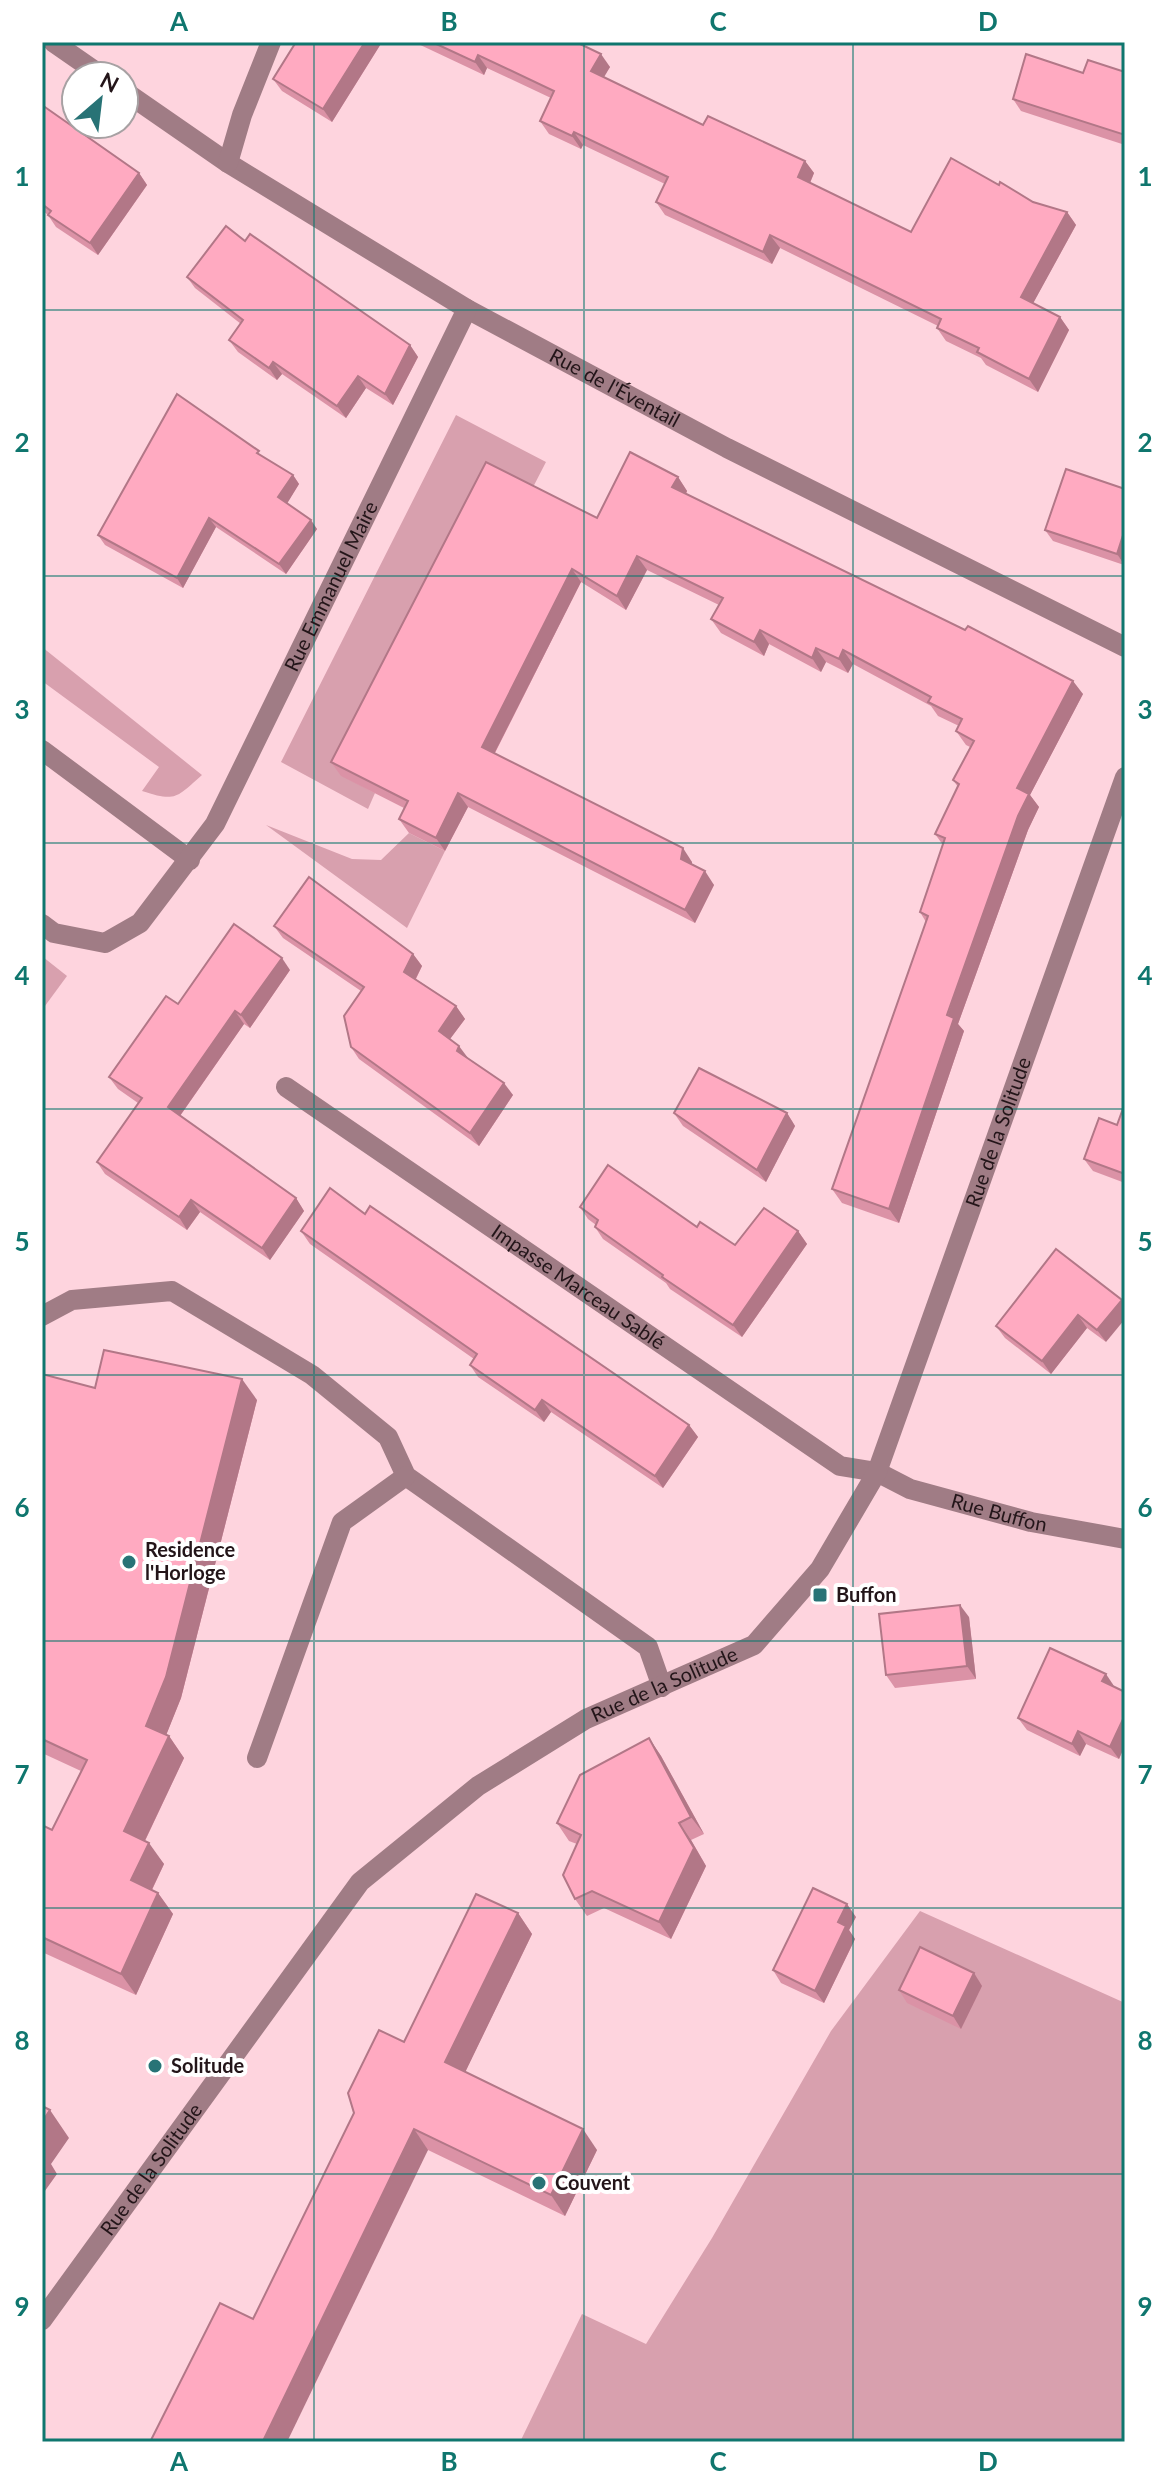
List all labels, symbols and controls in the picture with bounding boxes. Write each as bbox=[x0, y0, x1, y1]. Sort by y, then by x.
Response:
text: A bbox=[169, 5, 189, 37]
text: B bbox=[440, 5, 458, 37]
text: C bbox=[709, 5, 727, 37]
text: D bbox=[978, 5, 998, 37]
north arrow bbox=[60, 60, 140, 140]
text: N bbox=[96, 66, 123, 98]
text: 1 bbox=[14, 160, 30, 192]
text: 1 bbox=[1137, 160, 1153, 192]
street label: Rue de l'Éventail bbox=[546, 343, 684, 432]
text: 2 bbox=[14, 426, 30, 458]
text: 2 bbox=[1137, 426, 1153, 458]
street label: Rue Emmanuel Maire bbox=[279, 497, 382, 675]
text: 3 bbox=[14, 693, 30, 725]
text: 3 bbox=[1137, 693, 1153, 725]
text: 4 bbox=[14, 959, 30, 991]
text: 4 bbox=[1137, 959, 1153, 991]
street label: Rue de la Solitude bbox=[960, 1054, 1035, 1210]
street label: Impasse Marceau Sablé bbox=[488, 1218, 670, 1354]
text: 5 bbox=[14, 1225, 30, 1257]
text: 5 bbox=[1137, 1225, 1153, 1257]
street label: Rue Buffon bbox=[949, 1488, 1049, 1536]
text: 6 bbox=[14, 1491, 30, 1523]
text: 6 bbox=[1137, 1491, 1153, 1523]
place label: Residence l'Horloge bbox=[145, 1537, 236, 1584]
marker: Residence l'Horloge bbox=[120, 1553, 138, 1571]
place label: Buffon bbox=[836, 1582, 896, 1606]
marker: Buffon bbox=[811, 1586, 829, 1604]
street label: Rue de la Solitude bbox=[587, 1641, 741, 1726]
text: 7 bbox=[14, 1758, 30, 1790]
text: 7 bbox=[1137, 1758, 1153, 1790]
text: 8 bbox=[14, 2024, 30, 2056]
text: 8 bbox=[1137, 2024, 1153, 2056]
place label: Solitude bbox=[171, 2053, 245, 2077]
marker: Solitude bbox=[146, 2057, 164, 2075]
street label: Rue de la Solitude bbox=[95, 2098, 206, 2240]
place label: Couvent bbox=[555, 2170, 631, 2194]
marker: Couvent bbox=[530, 2174, 548, 2192]
text: 9 bbox=[14, 2290, 30, 2322]
text: 9 bbox=[1137, 2290, 1153, 2322]
text: A bbox=[169, 2445, 189, 2477]
text: B bbox=[440, 2445, 458, 2477]
text: C bbox=[709, 2445, 727, 2477]
text: D bbox=[978, 2445, 998, 2477]

